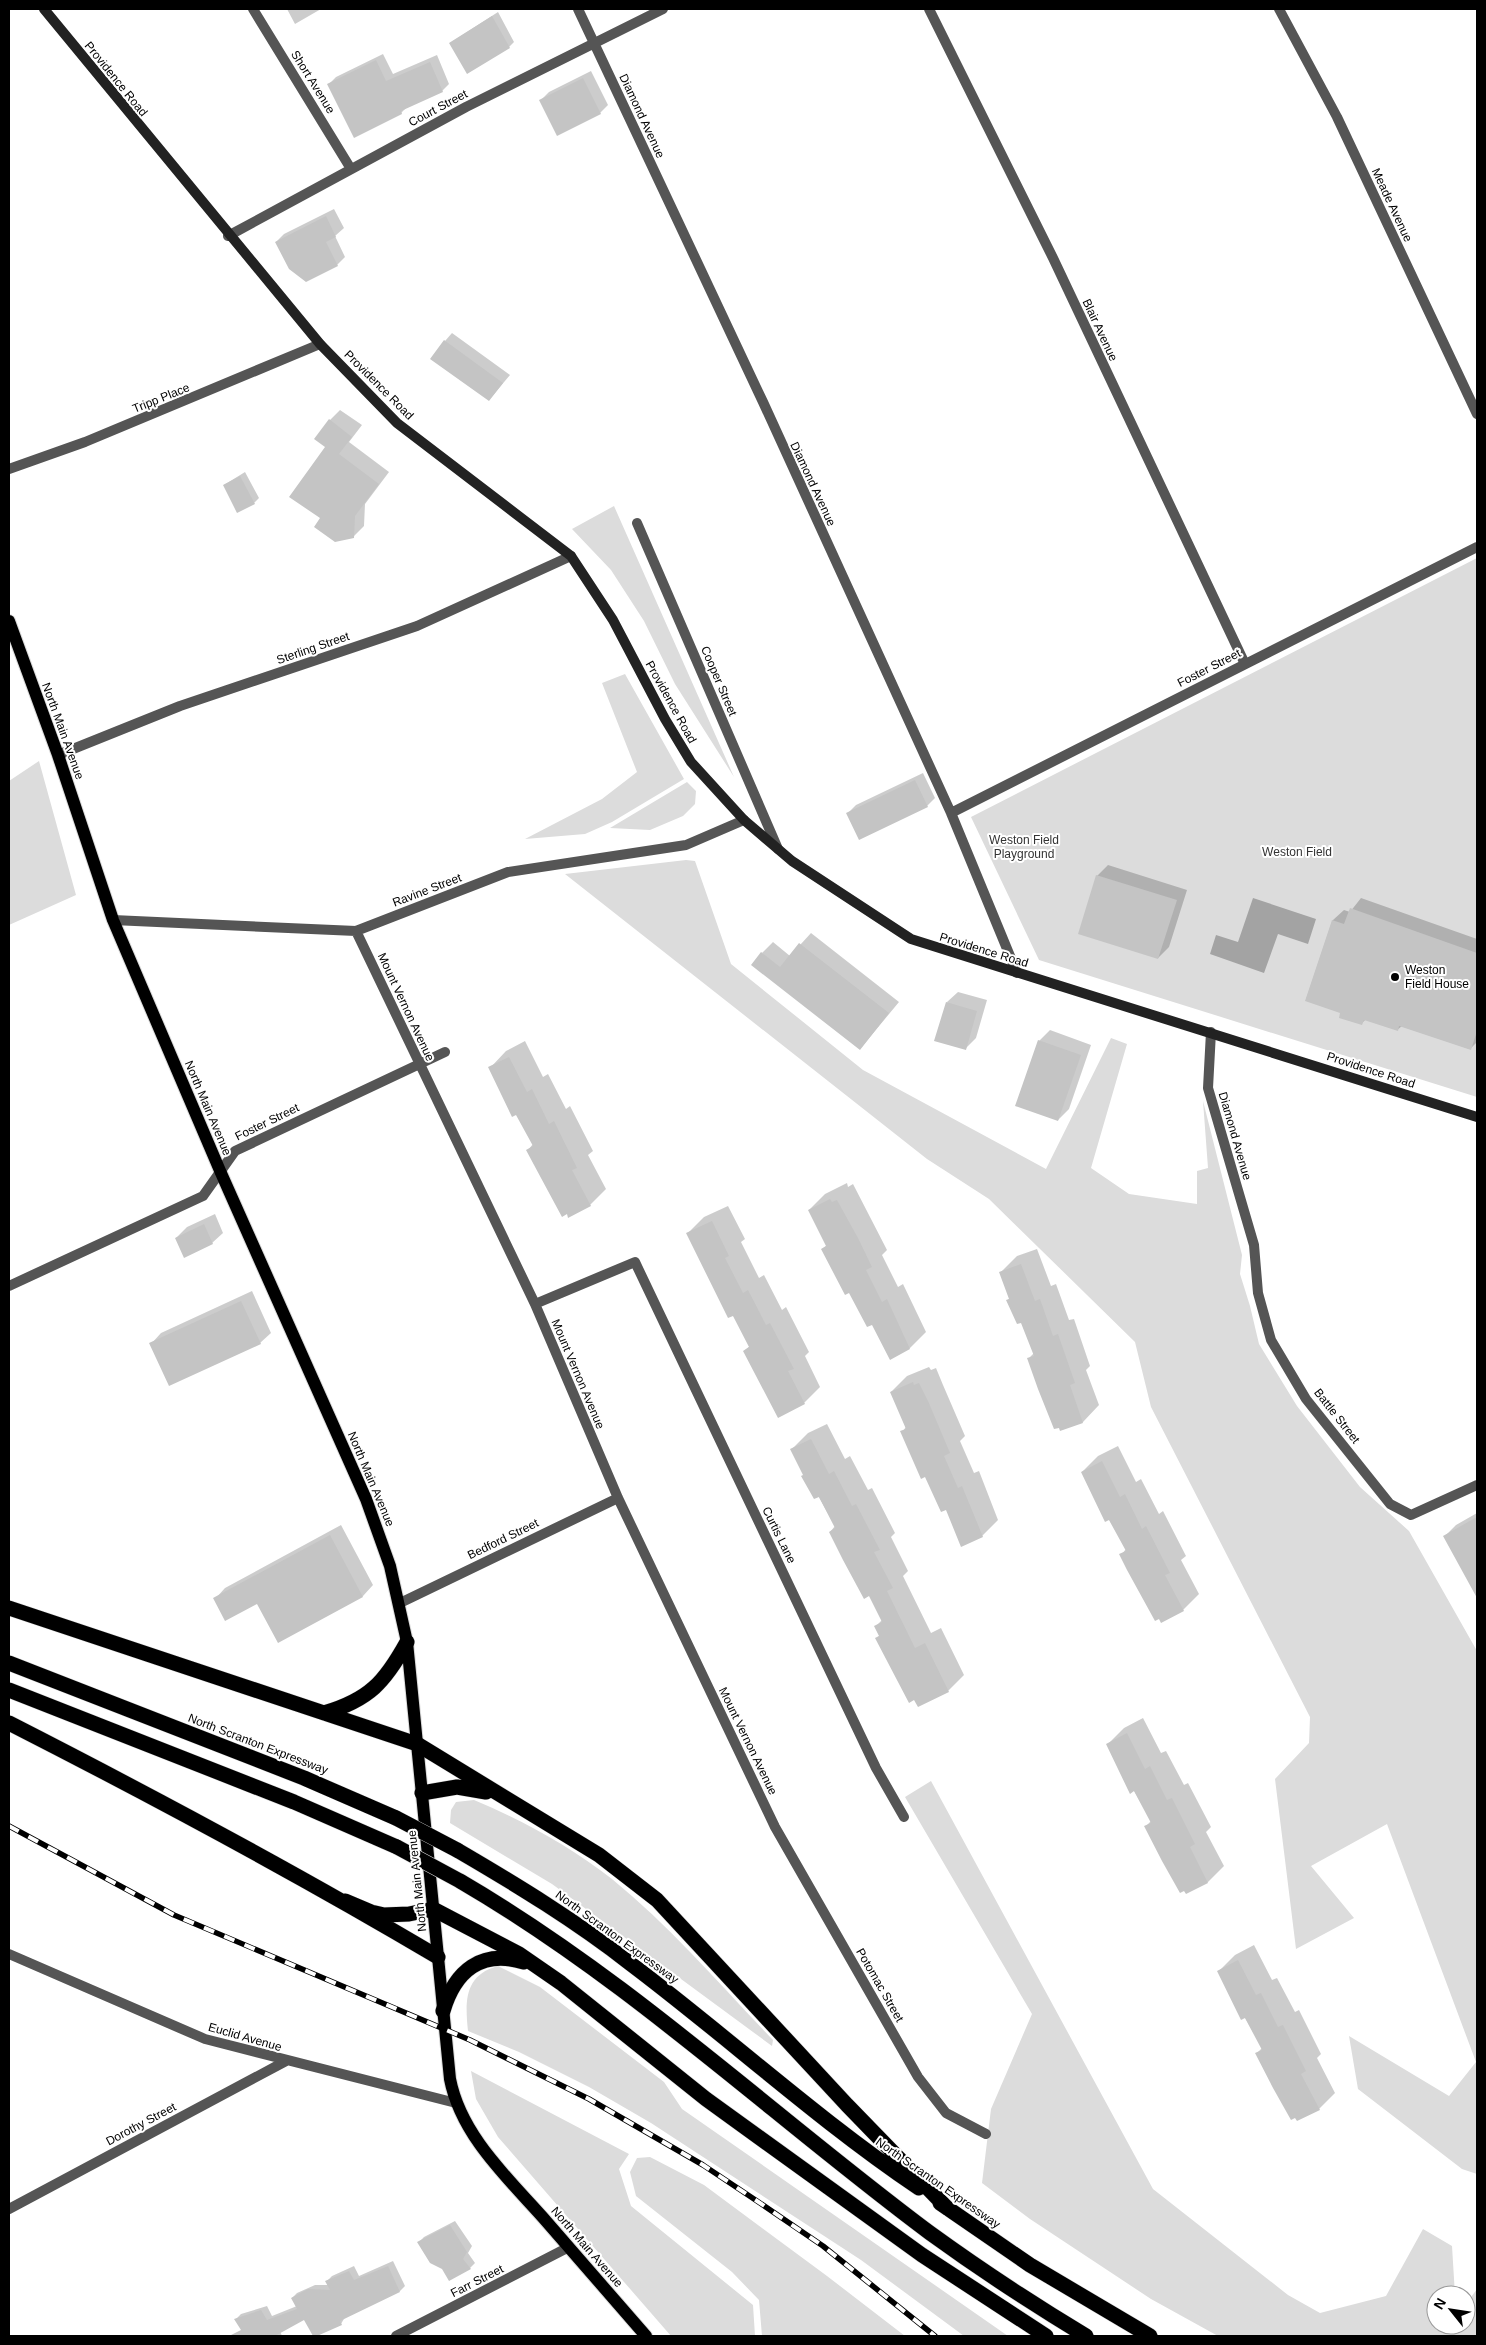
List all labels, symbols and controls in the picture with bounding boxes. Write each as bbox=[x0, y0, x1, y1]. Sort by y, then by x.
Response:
street label: Providence Road bbox=[82, 39, 150, 119]
street label: Short Avenue bbox=[288, 48, 338, 116]
street label: Diamond Avenue bbox=[616, 72, 668, 161]
street label: Court Street bbox=[406, 86, 470, 129]
street label: Meade Avenue bbox=[1369, 166, 1415, 244]
street label: Blair Avenue bbox=[1079, 297, 1121, 364]
street label: Providence Road bbox=[342, 348, 416, 422]
street label: Tripp Place bbox=[130, 380, 192, 416]
street label: Diamond Avenue bbox=[787, 440, 839, 529]
street label: Sterling Street bbox=[275, 629, 352, 667]
street label: Cooper Street bbox=[698, 644, 740, 719]
street label: Foster Street bbox=[1175, 646, 1244, 690]
street label: Providence Road bbox=[643, 658, 699, 746]
street label: North Main Avenue bbox=[39, 681, 87, 782]
park label: Weston Field Playground bbox=[989, 833, 1059, 861]
park label: Weston Field bbox=[1262, 845, 1332, 859]
street label: Ravine Street bbox=[391, 870, 464, 910]
street label: Providence Road bbox=[938, 930, 1030, 970]
street label: Mount Vernon Avenue bbox=[375, 951, 437, 1064]
place label: Weston Field House bbox=[1405, 963, 1469, 991]
marker: Weston Field House bbox=[1389, 971, 1401, 983]
street label: Providence Road bbox=[1325, 1049, 1417, 1091]
street label: North Main Avenue bbox=[182, 1058, 234, 1158]
street label: Diamond Avenue bbox=[1216, 1090, 1254, 1182]
street label: Foster Street bbox=[233, 1100, 302, 1143]
street label: Mount Vernon Avenue bbox=[549, 1317, 608, 1431]
street label: Battle Street bbox=[1311, 1386, 1363, 1447]
street label: North Main Avenue bbox=[345, 1429, 397, 1529]
street label: Curtis Lane bbox=[759, 1504, 799, 1566]
street label: Bedford Street bbox=[465, 1515, 541, 1562]
street label: Mount Vernon Avenue bbox=[716, 1685, 780, 1797]
street label: North Scranton Expressway bbox=[186, 1711, 330, 1777]
street label: North Main Avenue bbox=[405, 1829, 429, 1932]
street label: North Scranton Expressway bbox=[553, 1888, 681, 1986]
street label: Potomac Street bbox=[853, 1946, 907, 2025]
street label: Euclid Avenue bbox=[207, 2020, 284, 2054]
street label: Dorothy Street bbox=[104, 2099, 179, 2148]
street label: North Scranton Expressway bbox=[873, 2135, 1003, 2231]
street label: North Main Avenue bbox=[548, 2204, 626, 2290]
street label: Farr Street bbox=[448, 2261, 506, 2300]
north arrow bbox=[1426, 2285, 1476, 2335]
text: N bbox=[1430, 2295, 1449, 2312]

